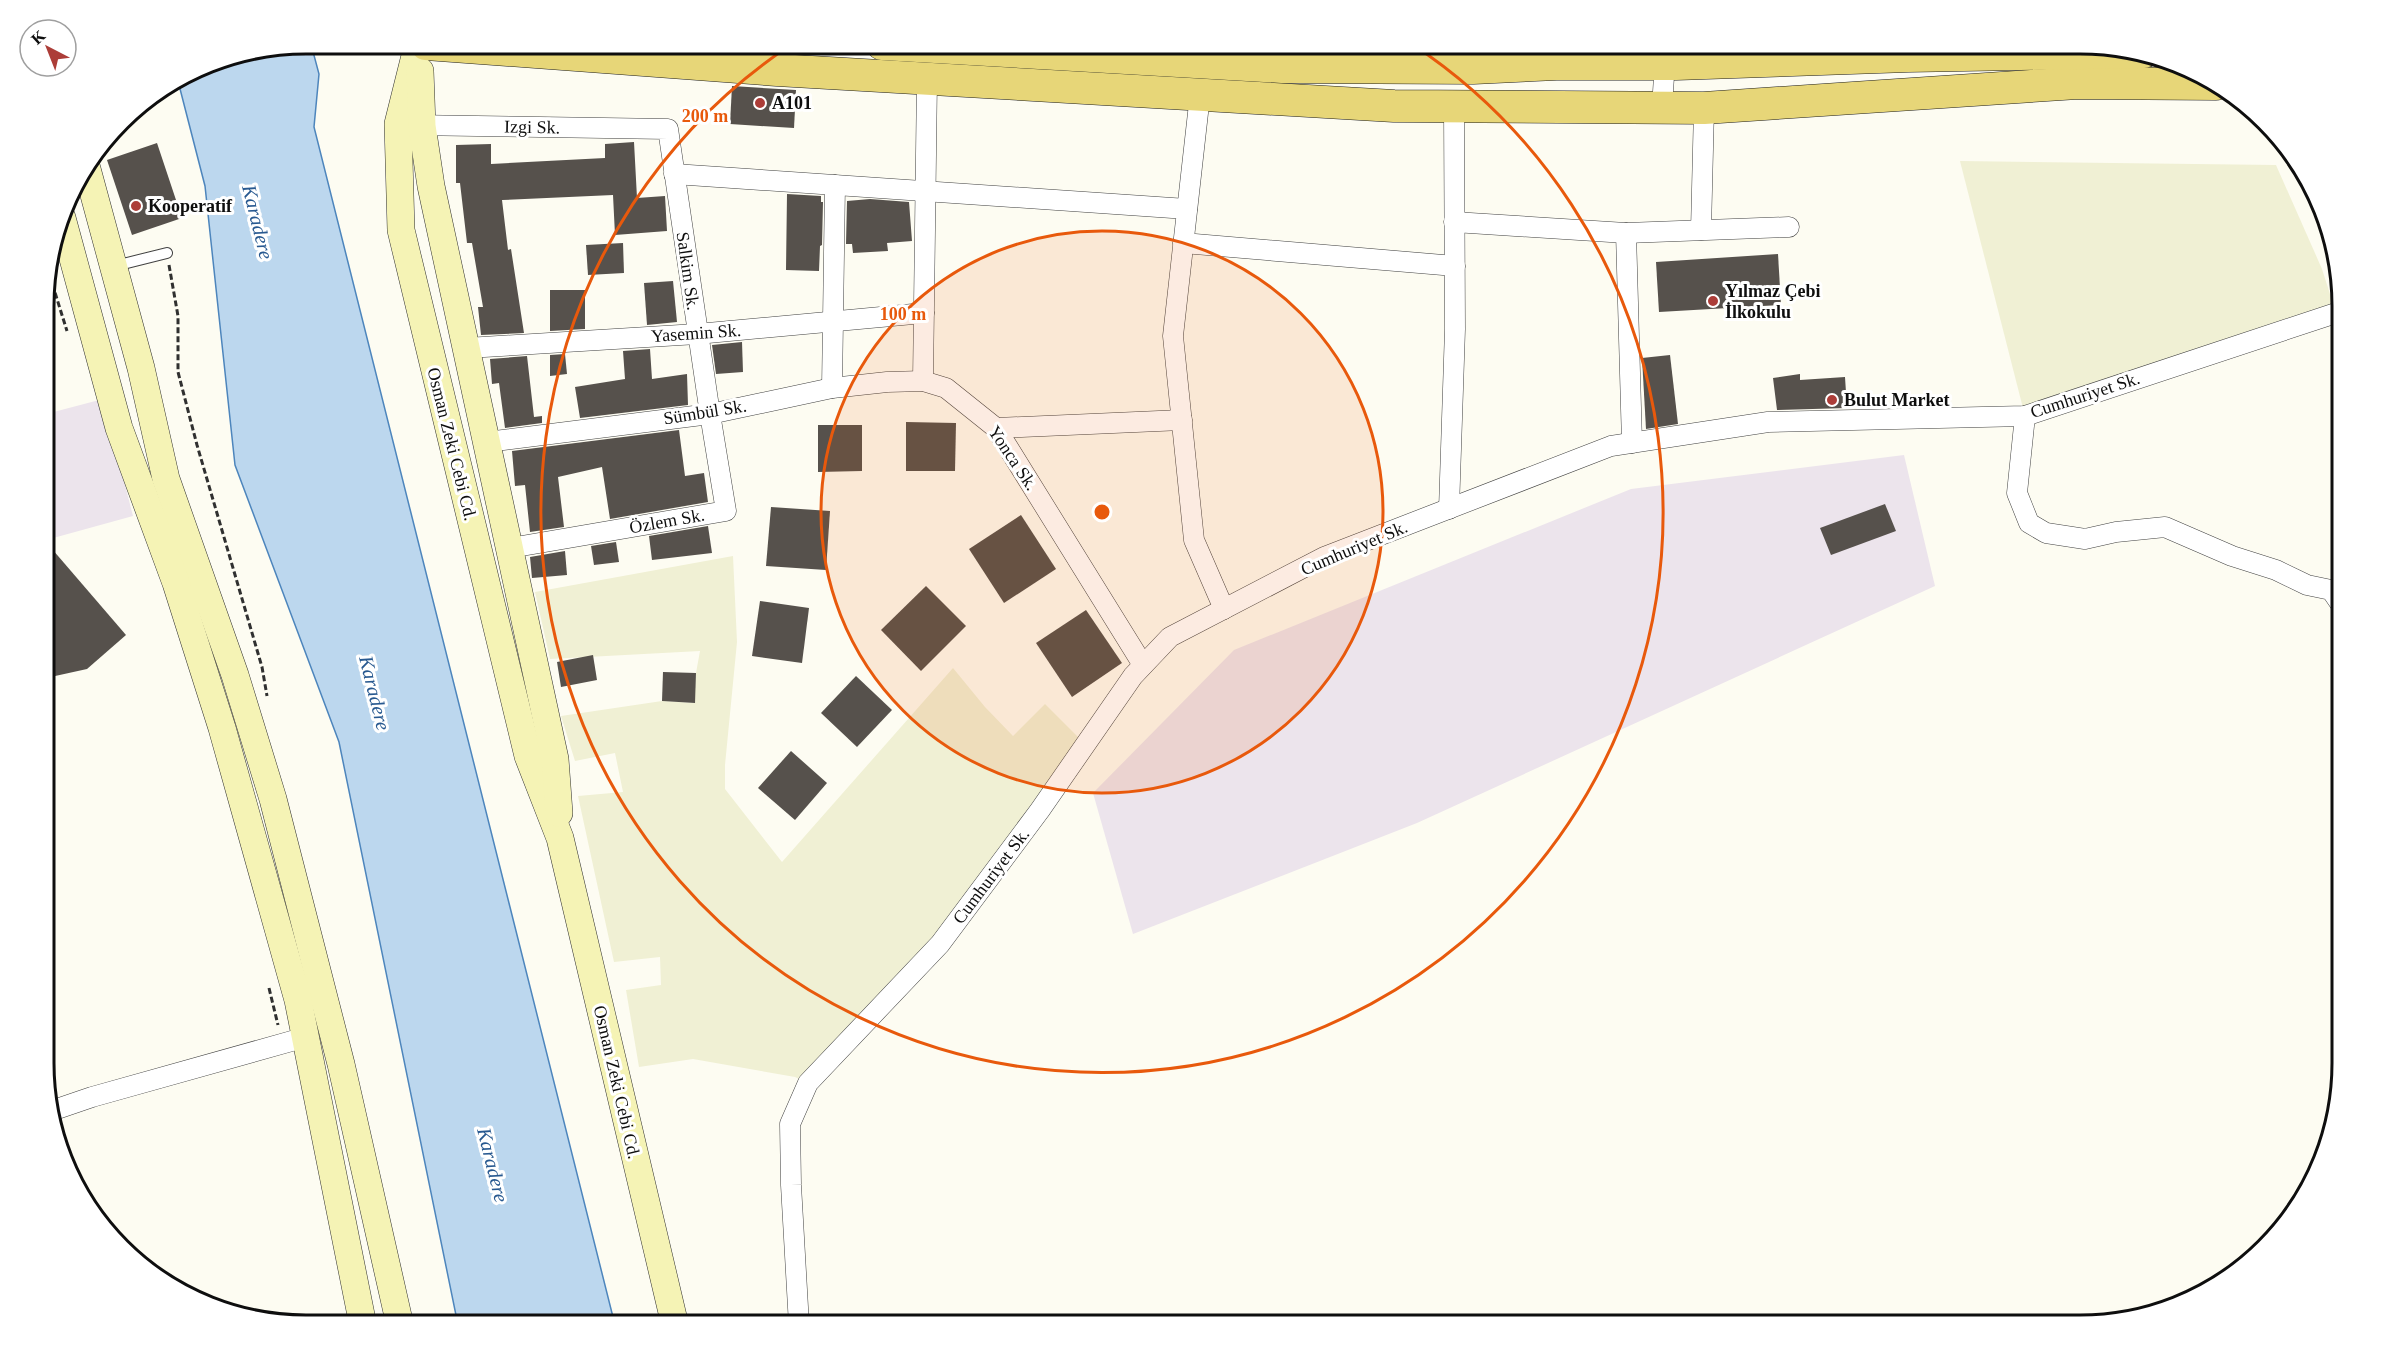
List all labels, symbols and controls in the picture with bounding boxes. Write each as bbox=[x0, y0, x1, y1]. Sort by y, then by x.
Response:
north arrow bbox=[18, 18, 78, 78]
text: K bbox=[28, 26, 49, 48]
place label: A101 bbox=[772, 93, 812, 113]
marker: A101 bbox=[753, 96, 767, 110]
text: 200 m bbox=[682, 106, 728, 126]
street label: Izgi Sk. bbox=[504, 117, 560, 137]
water label: Karadere bbox=[238, 182, 278, 262]
place label: Kooperatif bbox=[148, 196, 233, 216]
marker: Kooperatif bbox=[129, 199, 143, 213]
street label: Salkim Sk. bbox=[673, 230, 703, 312]
place label: Yılmaz Çebi İlkokulu bbox=[1725, 281, 1820, 322]
marker: Yılmaz Çebi İlkokulu bbox=[1706, 294, 1720, 308]
text: 100 m bbox=[880, 304, 926, 324]
street label: Yasemin Sk. bbox=[650, 320, 742, 346]
street label: Osman Zeki Cebi Cd. bbox=[423, 365, 481, 523]
street label: Cumhuriyet Sk. bbox=[2028, 368, 2142, 422]
place label: Bulut Market bbox=[1844, 390, 1950, 410]
marker: Bulut Market bbox=[1825, 393, 1839, 407]
street label: Sümbül Sk. bbox=[662, 396, 748, 428]
street label: Yonca Sk. bbox=[984, 422, 1042, 494]
centre of rings bbox=[1092, 502, 1112, 522]
street label: Özlem Sk. bbox=[628, 505, 706, 537]
street label: Cumhuriyet Sk. bbox=[1298, 517, 1410, 579]
water label: Karadere bbox=[355, 653, 395, 733]
street label: Cumhuriyet Sk. bbox=[949, 824, 1033, 928]
street label: Osman Zeki Cebi Cd. bbox=[590, 1003, 644, 1161]
water label: Karadere bbox=[473, 1125, 513, 1205]

